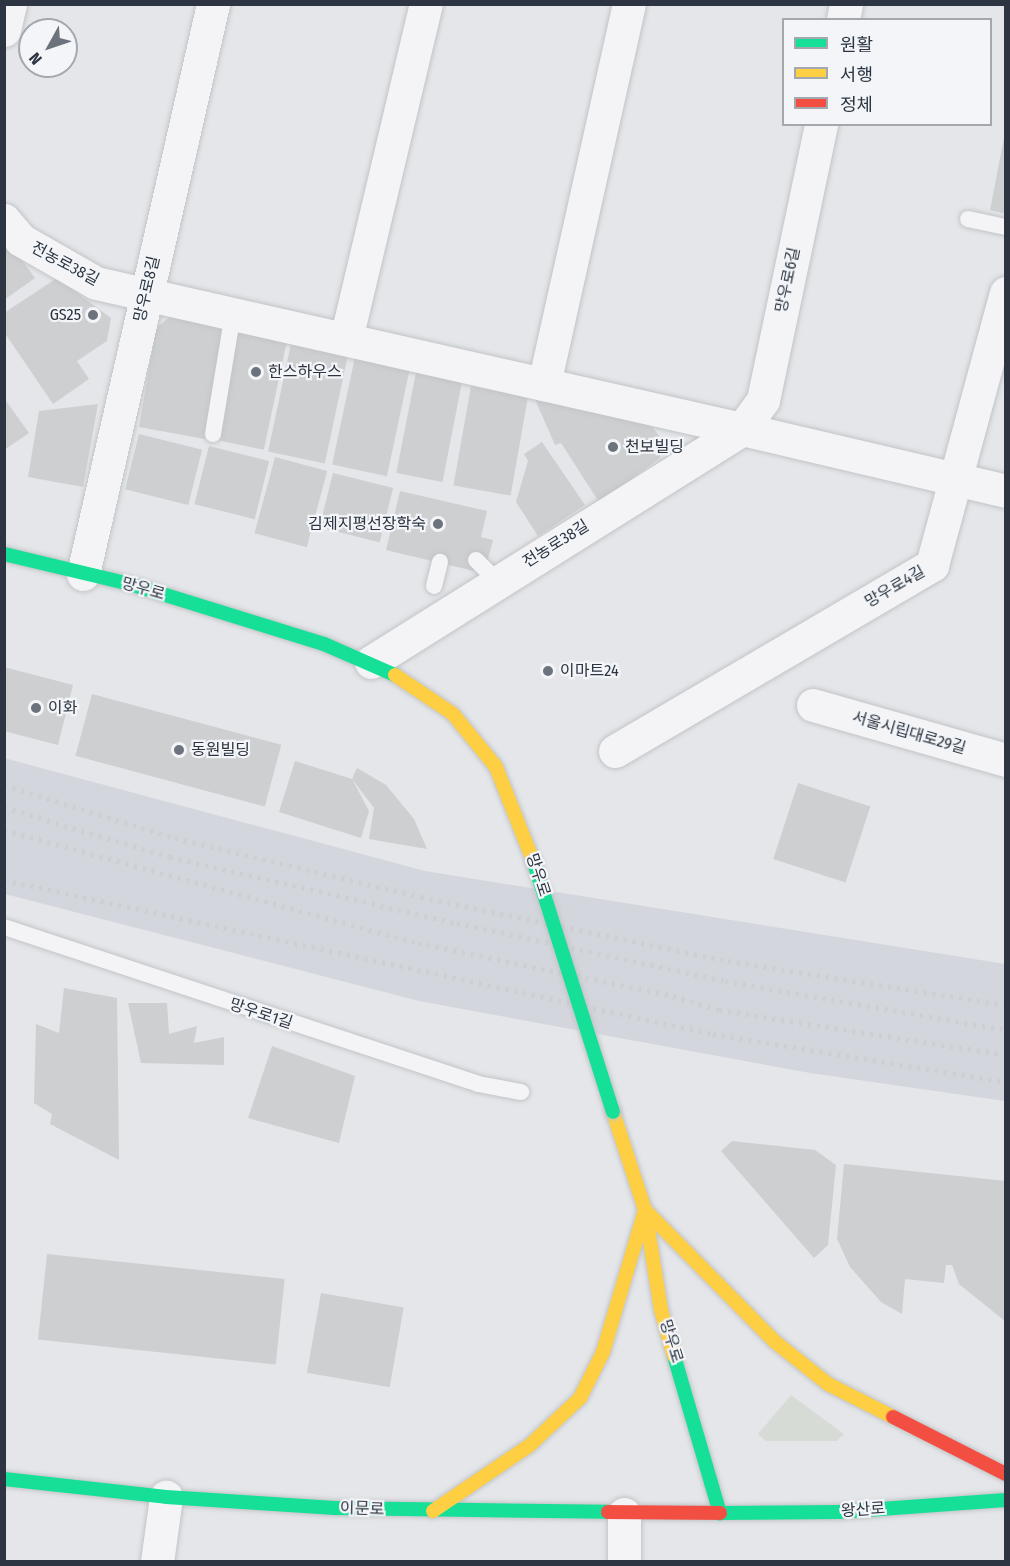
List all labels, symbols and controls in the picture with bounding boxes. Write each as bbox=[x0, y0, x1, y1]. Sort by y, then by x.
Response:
north arrow bbox=[18, 18, 78, 78]
legend bbox=[782, 18, 992, 126]
text: 원활 bbox=[840, 34, 873, 56]
text: N bbox=[25, 49, 46, 68]
text: 서행 bbox=[840, 64, 873, 86]
text: 정체 bbox=[840, 94, 873, 116]
street label: 전농로38길 bbox=[28, 238, 102, 290]
street label: 망우로6길 bbox=[772, 245, 804, 315]
street label: 망우로8길 bbox=[130, 254, 164, 324]
place label: GS25 bbox=[50, 305, 81, 325]
marker: GS25 bbox=[86, 308, 100, 322]
place label: 한스하우스 bbox=[268, 362, 342, 382]
marker: 한스하우스 bbox=[249, 365, 263, 379]
place label: 천보빌딩 bbox=[625, 437, 684, 457]
marker: 천보빌딩 bbox=[606, 440, 620, 454]
place label: 김제지평선장학숙 bbox=[308, 514, 426, 534]
street label: 전농로38길 bbox=[519, 516, 593, 572]
marker: 김제지평선장학숙 bbox=[431, 517, 445, 531]
street label: 망우로4길 bbox=[861, 562, 929, 612]
street label: 망우로 bbox=[119, 574, 167, 604]
place label: 이마트24 bbox=[560, 661, 619, 681]
marker: 이마트24 bbox=[541, 664, 555, 678]
place label: 이화 bbox=[48, 698, 77, 718]
marker: 이화 bbox=[29, 701, 43, 715]
street label: 서울시립대로29길 bbox=[850, 708, 968, 758]
place label: 동원빌딩 bbox=[191, 740, 250, 760]
marker: 동원빌딩 bbox=[172, 743, 186, 757]
street label: 망우로 bbox=[522, 851, 554, 899]
street label: 망우로1길 bbox=[227, 995, 295, 1033]
street label: 망우로 bbox=[655, 1317, 687, 1365]
street label: 이문로 bbox=[340, 1499, 384, 1519]
street label: 왕산로 bbox=[840, 1499, 886, 1521]

